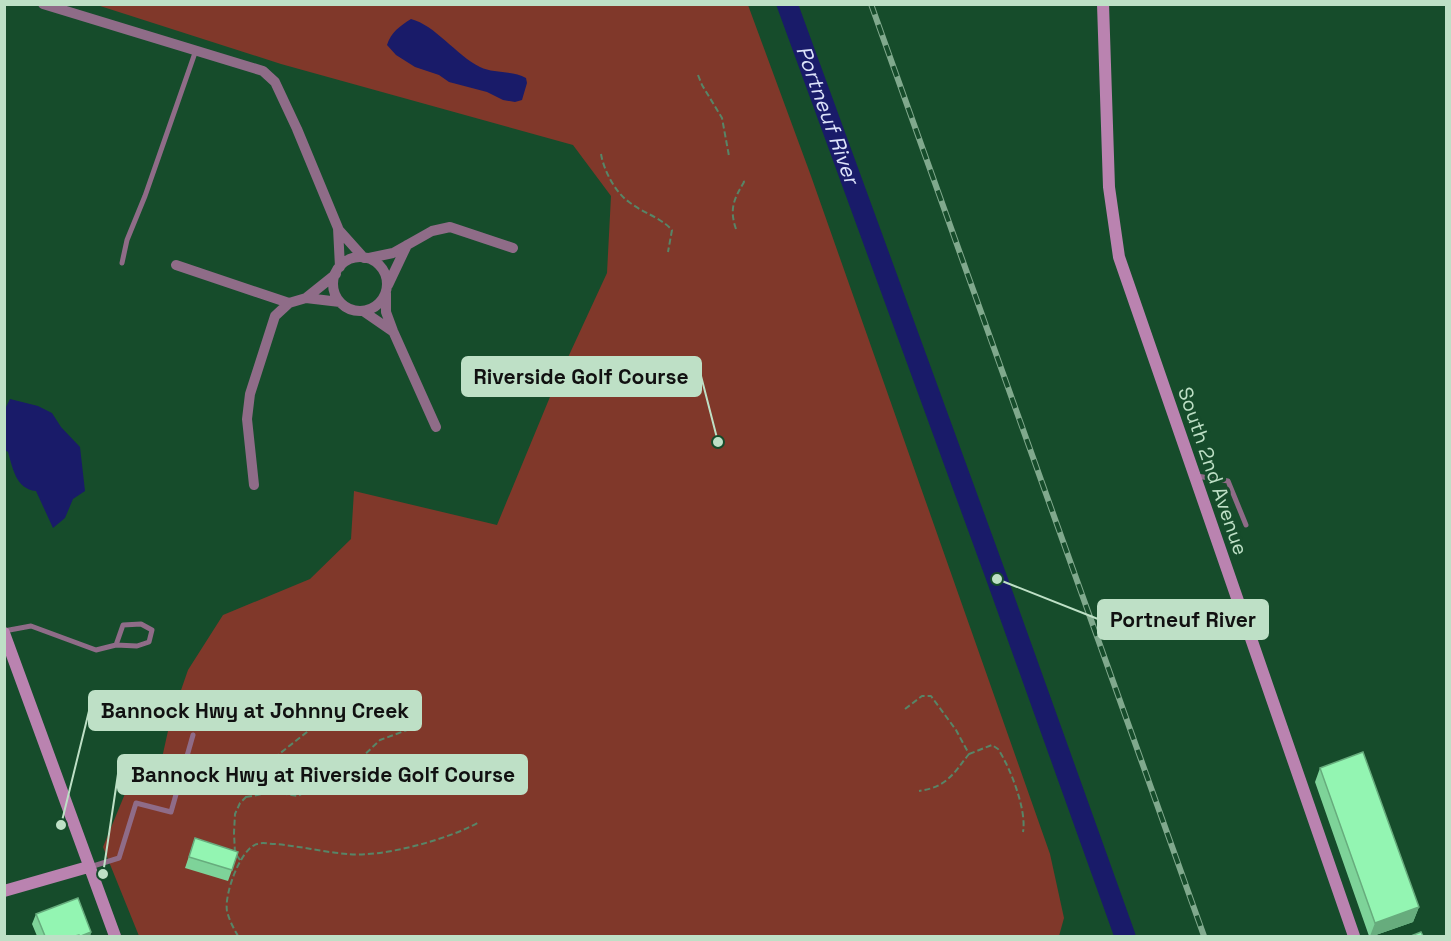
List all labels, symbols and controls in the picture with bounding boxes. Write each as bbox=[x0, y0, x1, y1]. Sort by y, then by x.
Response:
water label: Portneuf River bbox=[790, 42, 866, 190]
callout: Riverside Golf Course bbox=[462, 357, 701, 396]
text: Riverside Golf Course bbox=[473, 363, 689, 390]
street label: South 2nd Avenue bbox=[1172, 383, 1254, 559]
callout: Portneuf River bbox=[1098, 600, 1268, 639]
text: Portneuf River bbox=[1110, 606, 1256, 633]
callout: Bannock Hwy at Johnny Creek bbox=[89, 691, 421, 730]
text: Bannock Hwy at Johnny Creek bbox=[101, 697, 409, 724]
callout: Bannock Hwy at Riverside Golf Course bbox=[118, 755, 527, 794]
text: Bannock Hwy at Riverside Golf Course bbox=[131, 761, 515, 788]

